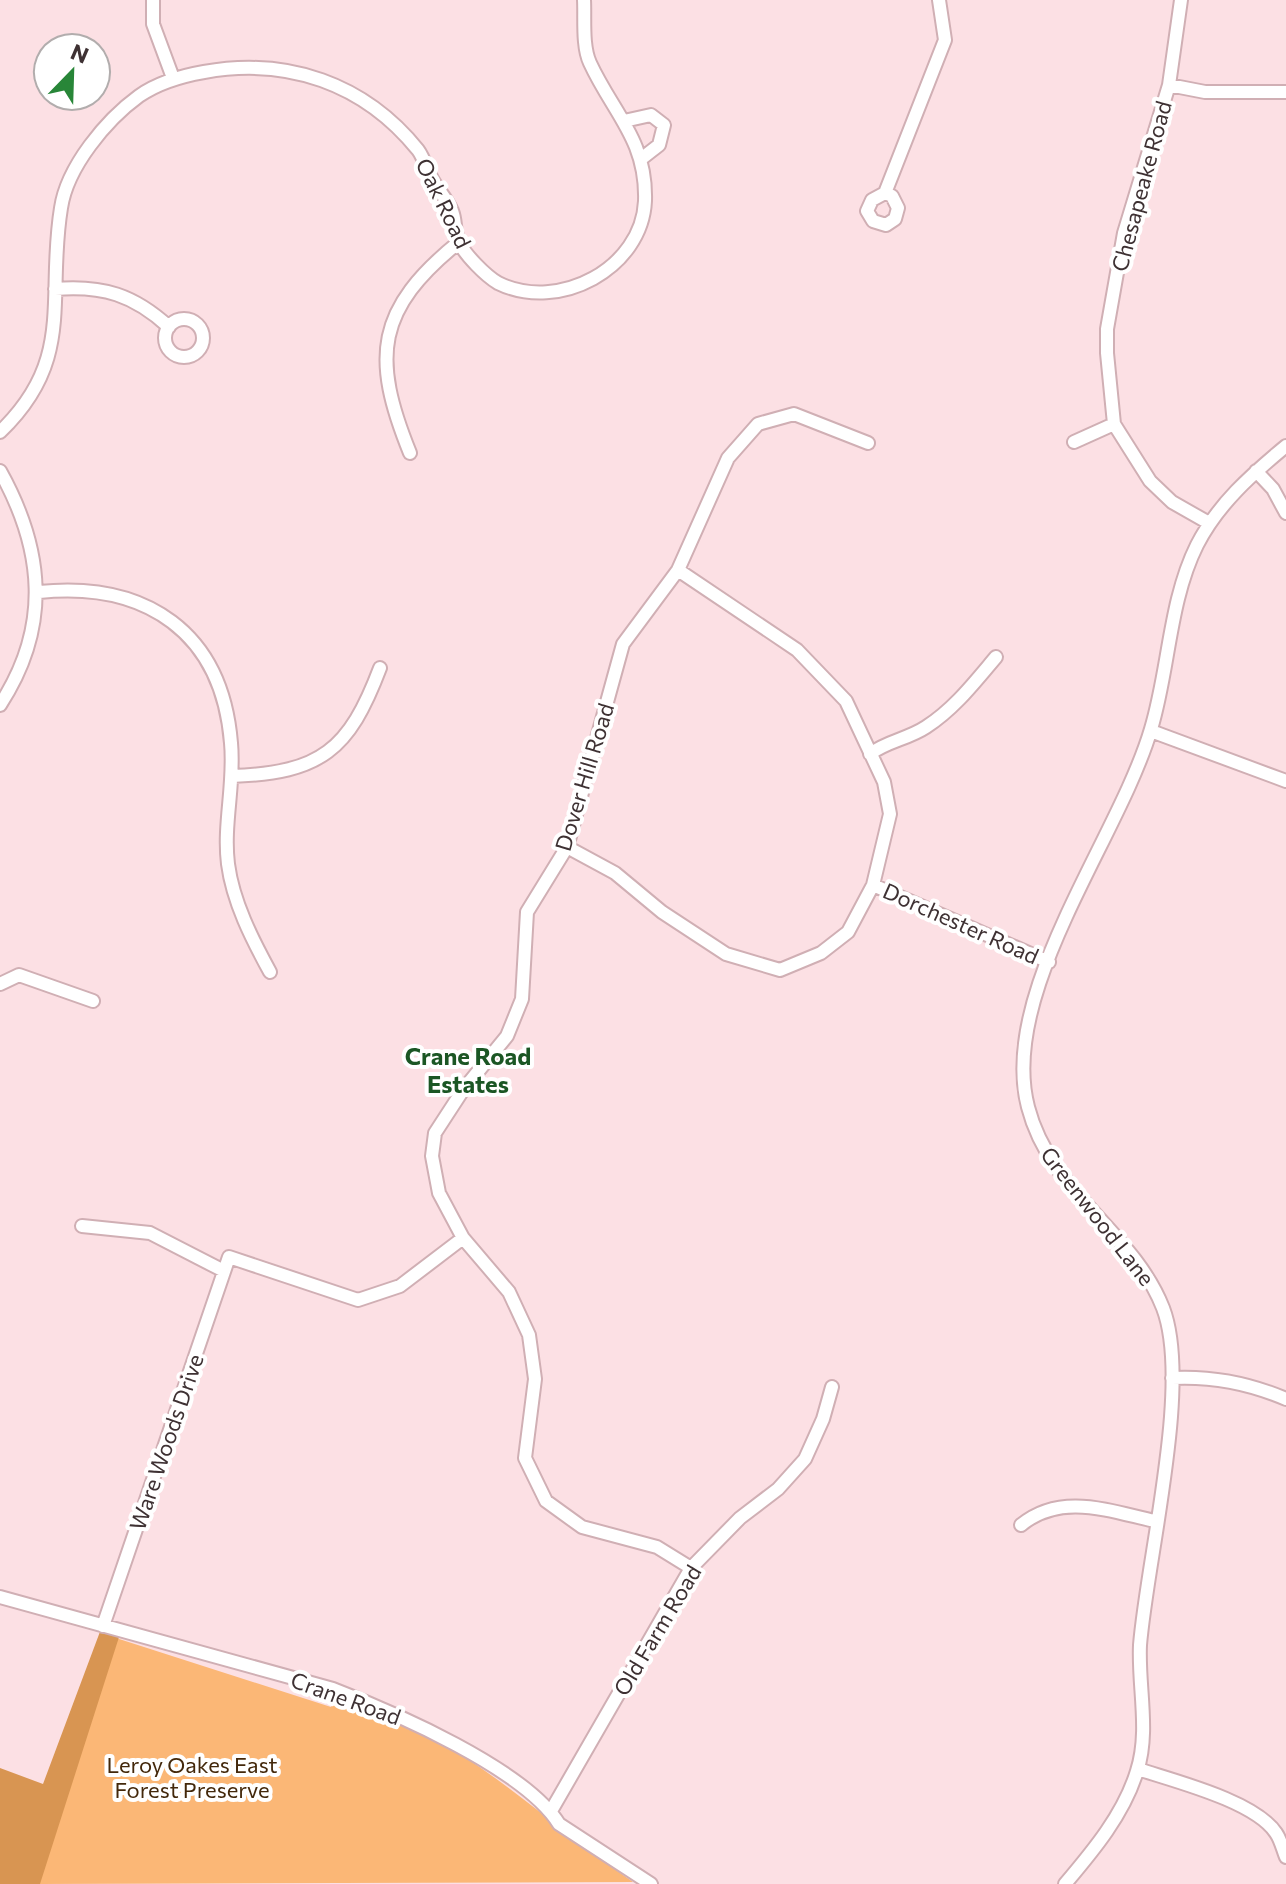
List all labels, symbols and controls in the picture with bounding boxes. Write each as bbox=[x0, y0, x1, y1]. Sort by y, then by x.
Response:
north arrow bbox=[32, 32, 112, 112]
text: N bbox=[67, 37, 93, 69]
street label: Chesapeake Road bbox=[1105, 98, 1177, 274]
street label: Oak Road bbox=[411, 153, 477, 253]
street label: Dover Hill Road bbox=[549, 700, 619, 854]
street label: Dorchester Road bbox=[879, 877, 1043, 969]
district label: Crane Road Estates bbox=[405, 1041, 531, 1098]
street label: Greenwood Lane bbox=[1035, 1141, 1161, 1291]
street label: Ware Woods Drive bbox=[123, 1350, 209, 1534]
street label: Old Farm Road bbox=[607, 1560, 707, 1700]
street label: Crane Road bbox=[287, 1666, 405, 1730]
park label: Leroy Oakes East Forest Preserve bbox=[106, 1751, 278, 1803]

